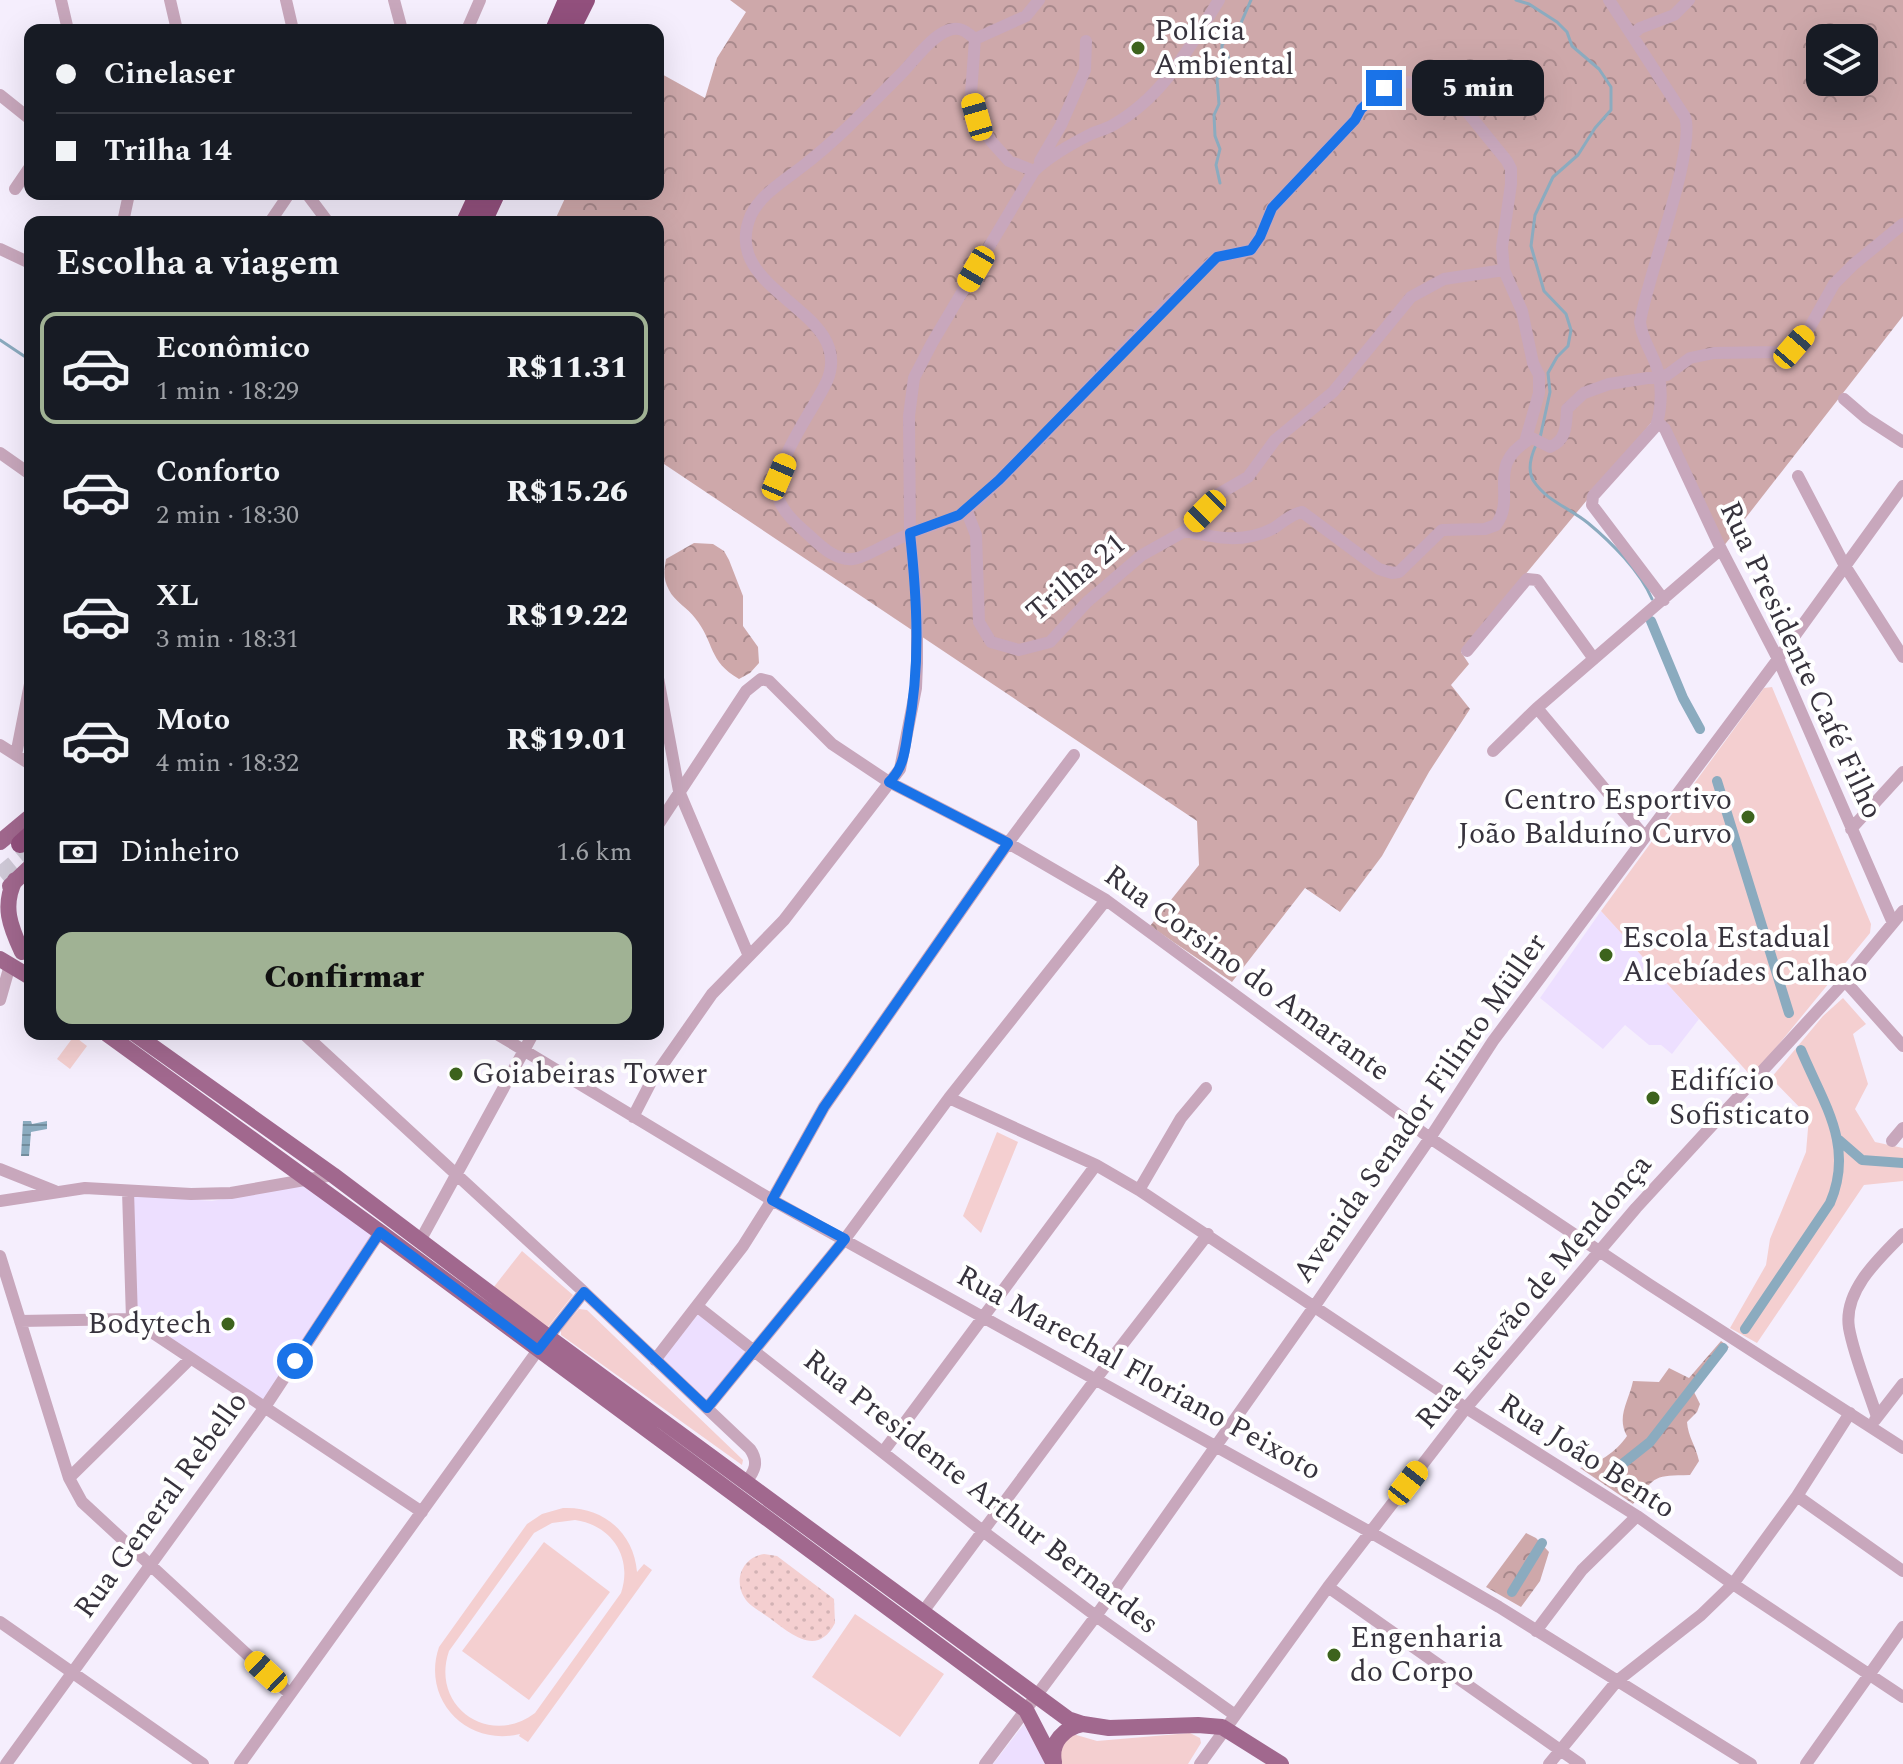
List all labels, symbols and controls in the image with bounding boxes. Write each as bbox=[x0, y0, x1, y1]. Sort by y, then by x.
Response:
place label: Polícia Ambiental bbox=[1154, 8, 1294, 88]
map controls bbox=[1806, 24, 1878, 96]
button: layers bbox=[1806, 24, 1878, 96]
marker: Polícia Ambiental bbox=[1129, 39, 1147, 57]
text: Cinelaser bbox=[104, 51, 235, 97]
callout: 5 min bbox=[1412, 60, 1544, 116]
text: 5 min bbox=[1442, 68, 1514, 108]
route end bbox=[1366, 70, 1402, 106]
car bbox=[959, 91, 995, 143]
text: Trilha 14 bbox=[104, 128, 232, 174]
text: Escolha a viagem bbox=[56, 236, 340, 291]
car bbox=[954, 242, 998, 296]
car bbox=[1769, 321, 1819, 373]
text: Econômico bbox=[156, 325, 310, 371]
icon: car bbox=[60, 332, 132, 404]
text: R$11.31 bbox=[507, 345, 628, 391]
text: 1 min · 18:29 bbox=[156, 371, 299, 411]
text: Conforto bbox=[156, 449, 280, 495]
car bbox=[759, 450, 799, 504]
icon: car bbox=[60, 456, 132, 528]
text: R$15.26 bbox=[507, 469, 628, 515]
car bbox=[1180, 486, 1230, 536]
street label: Rua Presidente Café Filho bbox=[1707, 493, 1895, 827]
text: 2 min · 18:30 bbox=[156, 495, 299, 535]
street label: Trilha 21 bbox=[1016, 522, 1136, 634]
text: XL bbox=[156, 573, 199, 619]
icon: car bbox=[60, 580, 132, 652]
text: R$19.22 bbox=[507, 593, 628, 639]
text: 3 min · 18:31 bbox=[156, 619, 299, 659]
text: Moto bbox=[156, 697, 230, 743]
icon: car bbox=[60, 704, 132, 776]
text: R$19.01 bbox=[507, 717, 628, 763]
text: 4 min · 18:32 bbox=[156, 743, 299, 783]
place label: Centro Esportivo João Balduíno Curvo bbox=[1458, 777, 1732, 857]
marker: Centro Esportivo João Balduíno Curvo bbox=[1739, 808, 1757, 826]
text: Dinheiro bbox=[120, 829, 240, 875]
icon: cash bbox=[56, 830, 100, 874]
text: 1.6 km bbox=[556, 832, 632, 872]
street label: Rua Corsino do Amarante bbox=[1094, 853, 1400, 1093]
place label: Escola Estadual Alcebíades Calhao bbox=[1622, 915, 1868, 995]
street label: Avenida Senador Filinto Müller bbox=[1281, 923, 1559, 1293]
button: Confirmar bbox=[56, 932, 632, 1024]
marker: Escola Estadual Alcebíades Calhao bbox=[1597, 946, 1615, 964]
place label: Goiabeiras Tower bbox=[472, 1051, 707, 1097]
place label: Edifício Sofisticato bbox=[1669, 1058, 1810, 1138]
marker: Goiabeiras Tower bbox=[447, 1065, 465, 1083]
marker: Edifício Sofisticato bbox=[1644, 1089, 1662, 1107]
street label: Rua Estevão de Mendonça bbox=[1405, 1144, 1664, 1440]
street label: Rua Marechal Floriano Peixoto bbox=[948, 1253, 1330, 1493]
place label: Bodytech bbox=[87, 1301, 212, 1347]
marker: Bodytech bbox=[219, 1315, 237, 1333]
street label: Rua Presidente Arthur Bernardes bbox=[793, 1338, 1169, 1646]
route start bbox=[277, 1343, 313, 1379]
street label: Rua João Bento bbox=[1489, 1381, 1685, 1531]
street label: Rua General Rebello bbox=[63, 1382, 259, 1628]
car bbox=[1384, 1457, 1432, 1509]
place label: Engenharia do Corpo bbox=[1350, 1615, 1503, 1695]
marker: Engenharia do Corpo bbox=[1325, 1646, 1343, 1664]
car bbox=[240, 1647, 292, 1697]

